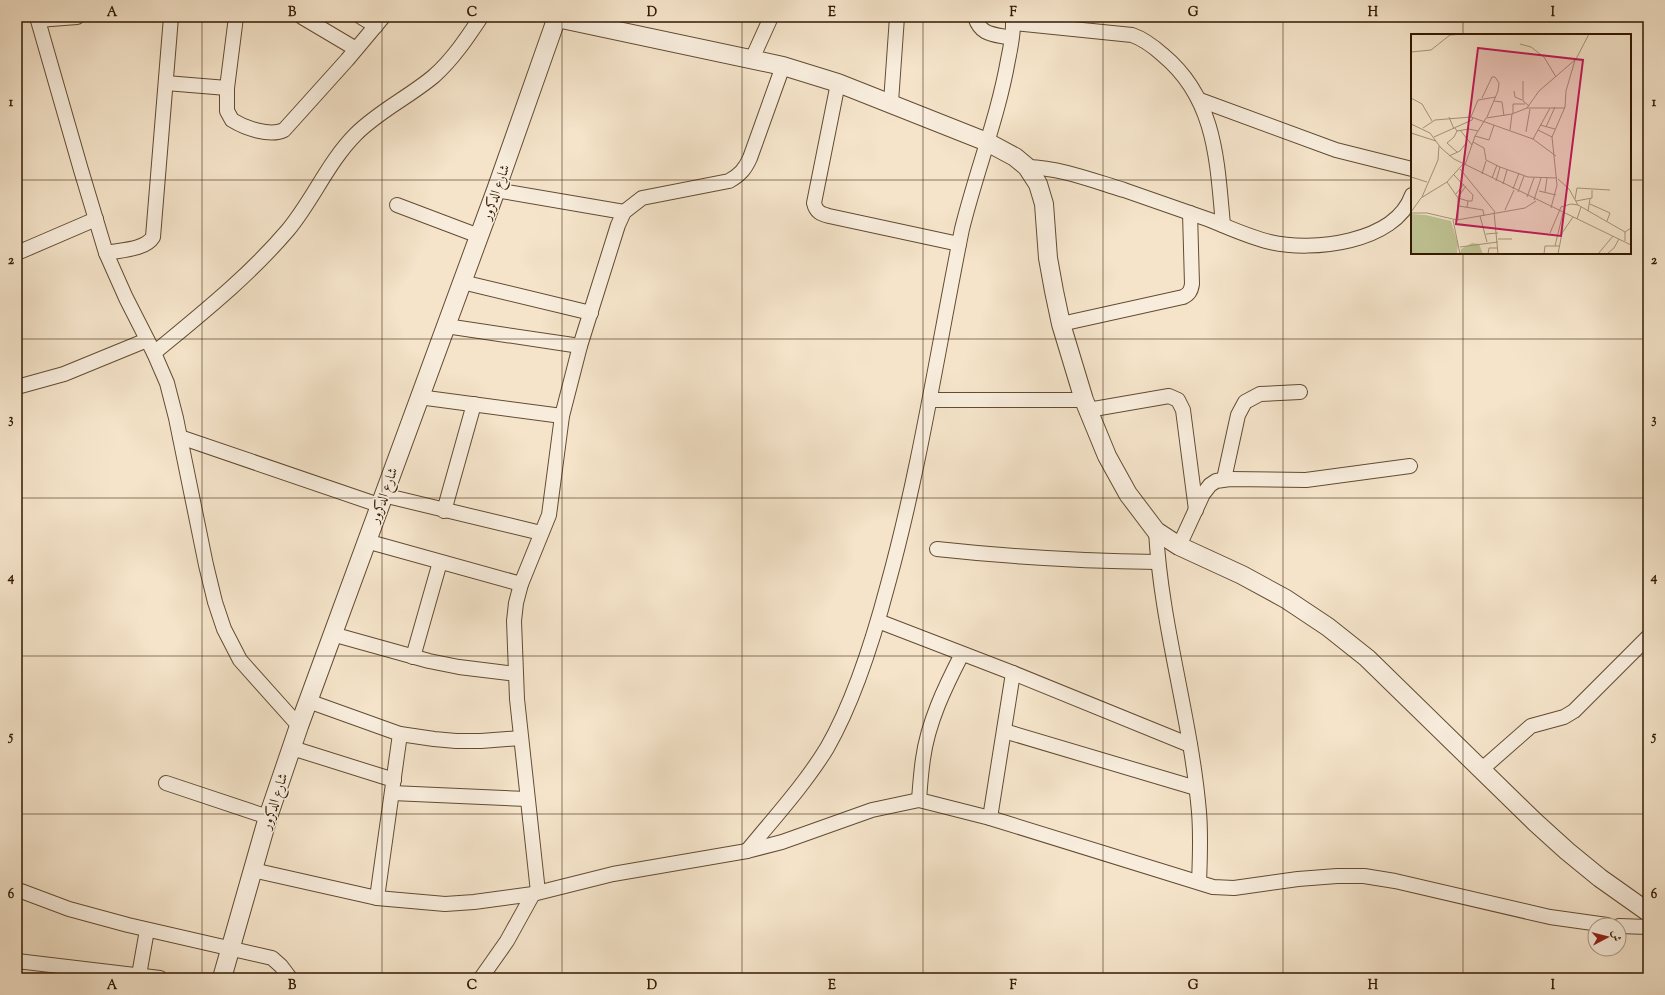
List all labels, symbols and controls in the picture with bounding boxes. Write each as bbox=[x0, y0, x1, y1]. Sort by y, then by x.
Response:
text: A bbox=[107, 4, 118, 22]
text: B bbox=[288, 4, 297, 22]
text: C bbox=[467, 4, 477, 22]
text: D bbox=[647, 4, 657, 22]
text: E bbox=[828, 4, 836, 22]
text: F bbox=[1009, 4, 1017, 22]
text: G bbox=[1188, 4, 1199, 22]
text: H bbox=[1368, 4, 1379, 22]
text: I bbox=[1551, 4, 1556, 22]
inset map bbox=[1411, 34, 1631, 254]
text: 1 bbox=[9, 94, 14, 112]
text: 1 bbox=[1652, 94, 1657, 112]
street label: شارع الدكرور bbox=[477, 162, 516, 225]
text: 2 bbox=[8, 252, 15, 270]
text: 2 bbox=[1651, 252, 1658, 270]
text: 3 bbox=[8, 411, 14, 429]
text: 3 bbox=[1651, 411, 1657, 429]
street label: شارع الدكرور bbox=[365, 465, 404, 528]
text: 4 bbox=[7, 569, 15, 587]
text: 4 bbox=[1650, 569, 1658, 587]
text: 5 bbox=[8, 728, 14, 746]
text: 5 bbox=[1651, 728, 1657, 746]
street label: شارع الدكرور bbox=[257, 771, 294, 834]
text: 6 bbox=[8, 886, 15, 904]
text: 6 bbox=[1651, 886, 1658, 904]
north arrow bbox=[1587, 917, 1627, 957]
text: ش bbox=[1607, 930, 1625, 942]
text: A bbox=[107, 977, 118, 995]
text: B bbox=[288, 977, 297, 995]
text: C bbox=[467, 977, 477, 995]
text: D bbox=[647, 977, 657, 995]
text: E bbox=[828, 977, 836, 995]
text: F bbox=[1009, 977, 1017, 995]
text: G bbox=[1188, 977, 1199, 995]
text: H bbox=[1368, 977, 1379, 995]
text: I bbox=[1551, 977, 1556, 995]

